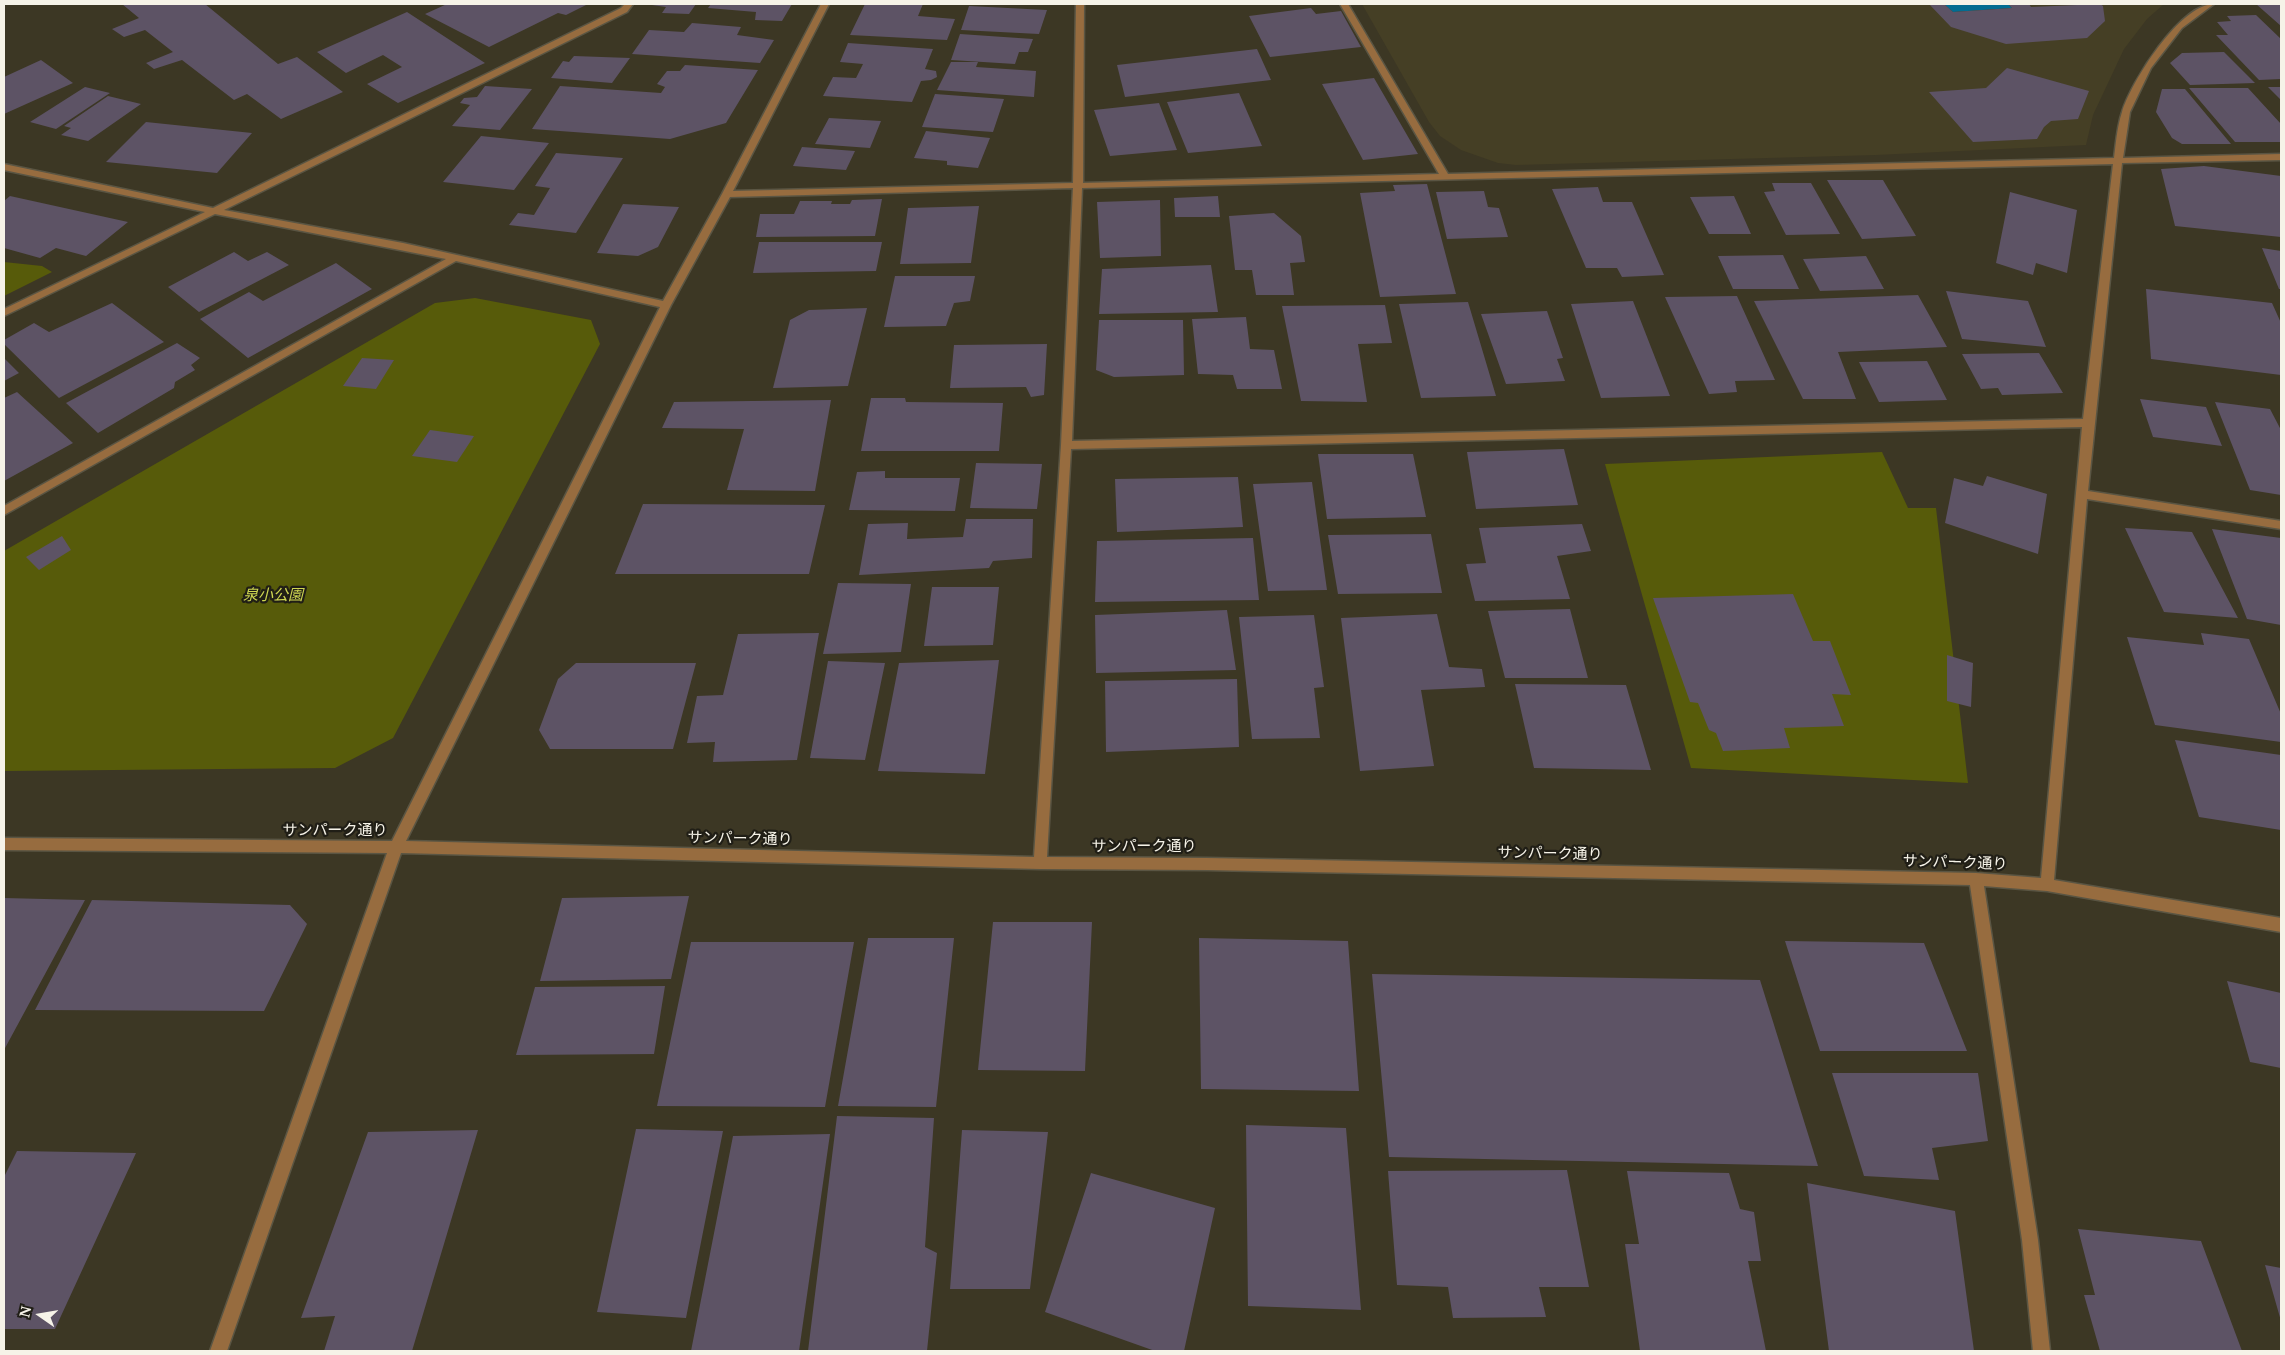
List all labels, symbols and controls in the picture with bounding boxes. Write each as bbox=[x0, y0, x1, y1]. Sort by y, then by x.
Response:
park label: 泉小公園 bbox=[243, 587, 303, 605]
street label: サンパーク通り bbox=[283, 822, 387, 840]
street label: サンパーク通り bbox=[687, 829, 793, 849]
street label: サンパーク通り bbox=[1092, 838, 1196, 856]
street label: サンパーク通り bbox=[1497, 844, 1603, 864]
street label: サンパーク通り bbox=[1902, 852, 2008, 874]
north arrow bbox=[15, 1290, 65, 1340]
text: N bbox=[14, 1304, 35, 1319]

